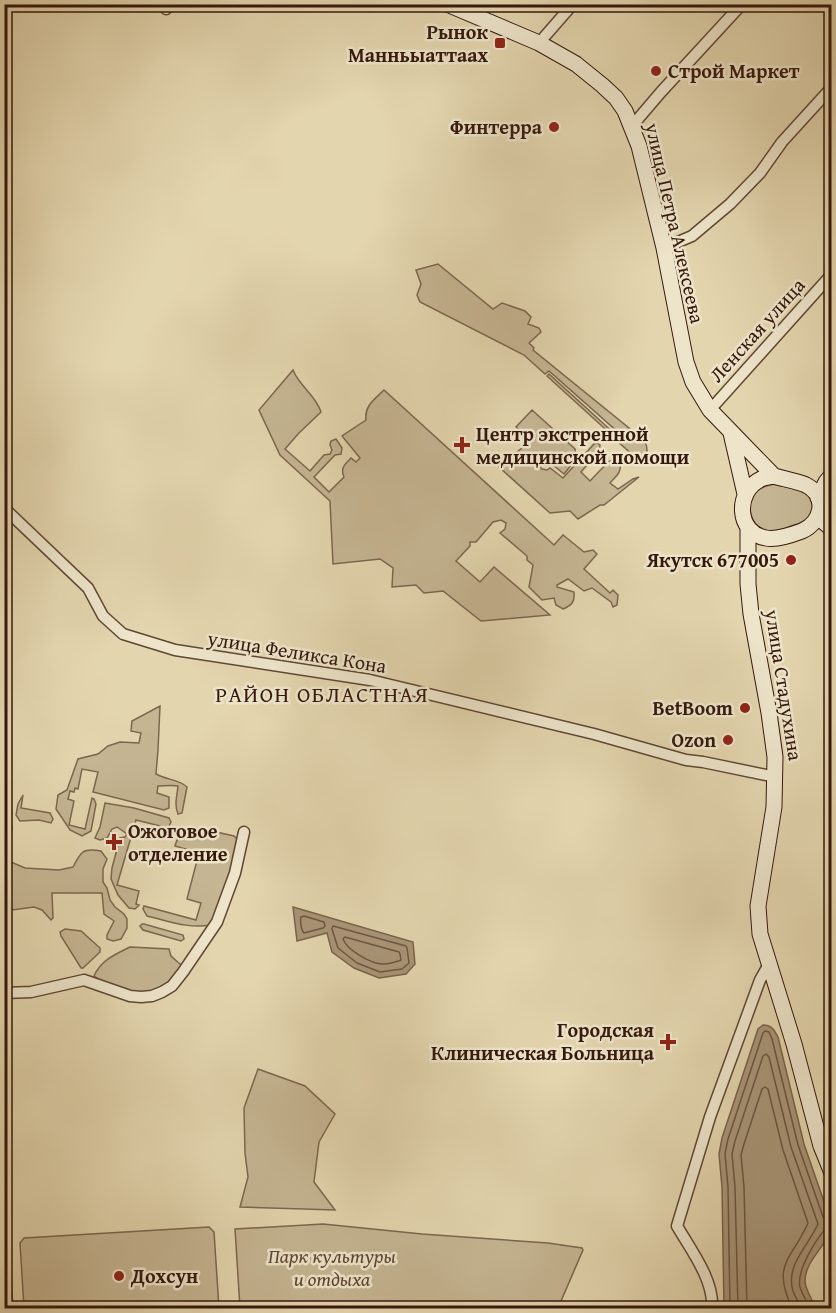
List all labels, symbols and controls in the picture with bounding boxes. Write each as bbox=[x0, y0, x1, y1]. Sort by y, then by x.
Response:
place label: Рынок Манньыаттаах bbox=[348, 17, 488, 69]
marker: Рынок Манньыаттаах bbox=[493, 36, 507, 50]
place label: Строй Маркет bbox=[668, 56, 800, 85]
marker: Строй Маркет bbox=[649, 64, 663, 78]
place label: Финтерра bbox=[450, 112, 543, 141]
street label: улица Петра Алексеева bbox=[638, 119, 713, 326]
marker: Финтерра bbox=[547, 120, 561, 134]
street label: Ленская улица bbox=[702, 271, 812, 388]
place label: Центр экстренной медицинской помощи bbox=[476, 419, 690, 471]
marker: Центр экстренной медицинской помощи bbox=[453, 436, 471, 454]
place label: Якутск 677005 bbox=[646, 545, 779, 574]
marker: Якутск 677005 bbox=[784, 553, 798, 567]
street label: улица Стадухина bbox=[758, 606, 811, 763]
street label: улица Феликса Кона bbox=[205, 623, 389, 680]
district label: РАЙОН ОБЛАСТНАЯ bbox=[215, 678, 429, 710]
place label: BetBoom bbox=[652, 693, 733, 722]
marker: BetBoom bbox=[738, 701, 752, 715]
place label: Ozon bbox=[671, 725, 716, 754]
marker: Ozon bbox=[721, 733, 735, 747]
place label: Ожоговое отделение bbox=[128, 816, 228, 868]
marker: Ожоговое отделение bbox=[105, 833, 123, 851]
place label: Городская Клиническая Больница bbox=[431, 1015, 655, 1067]
marker: Городская Клиническая Больница bbox=[659, 1033, 677, 1051]
park label: Парк культуры и отдыха bbox=[268, 1241, 397, 1293]
place label: Дохсун bbox=[130, 1261, 198, 1290]
marker: Дохсун bbox=[112, 1269, 126, 1283]

